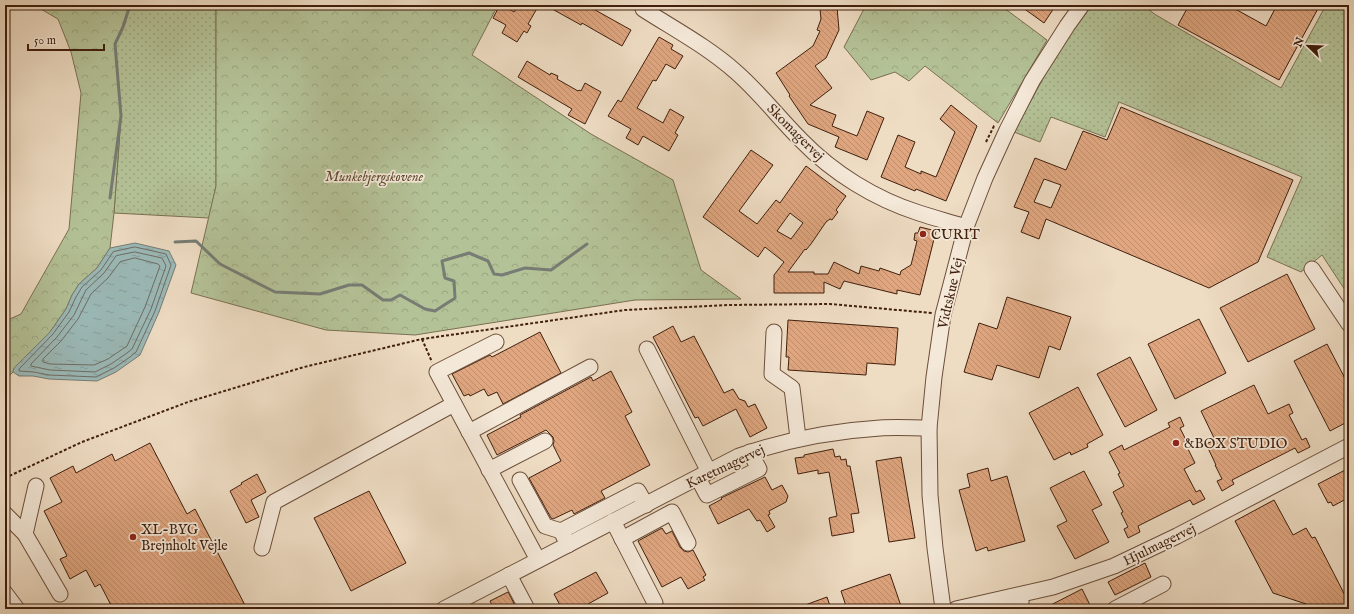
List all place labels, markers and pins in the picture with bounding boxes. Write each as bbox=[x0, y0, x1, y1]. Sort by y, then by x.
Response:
place label: CURIT bbox=[931, 226, 980, 244]
marker: CURIT bbox=[918, 229, 928, 239]
place label: &BOX STUDIO bbox=[1184, 435, 1288, 453]
marker: &BOX STUDIO bbox=[1171, 438, 1181, 448]
place label: XL-BYG Brejnholt Vejle bbox=[141, 521, 228, 555]
marker: XL-BYG Brejnholt Vejle bbox=[128, 532, 138, 542]

